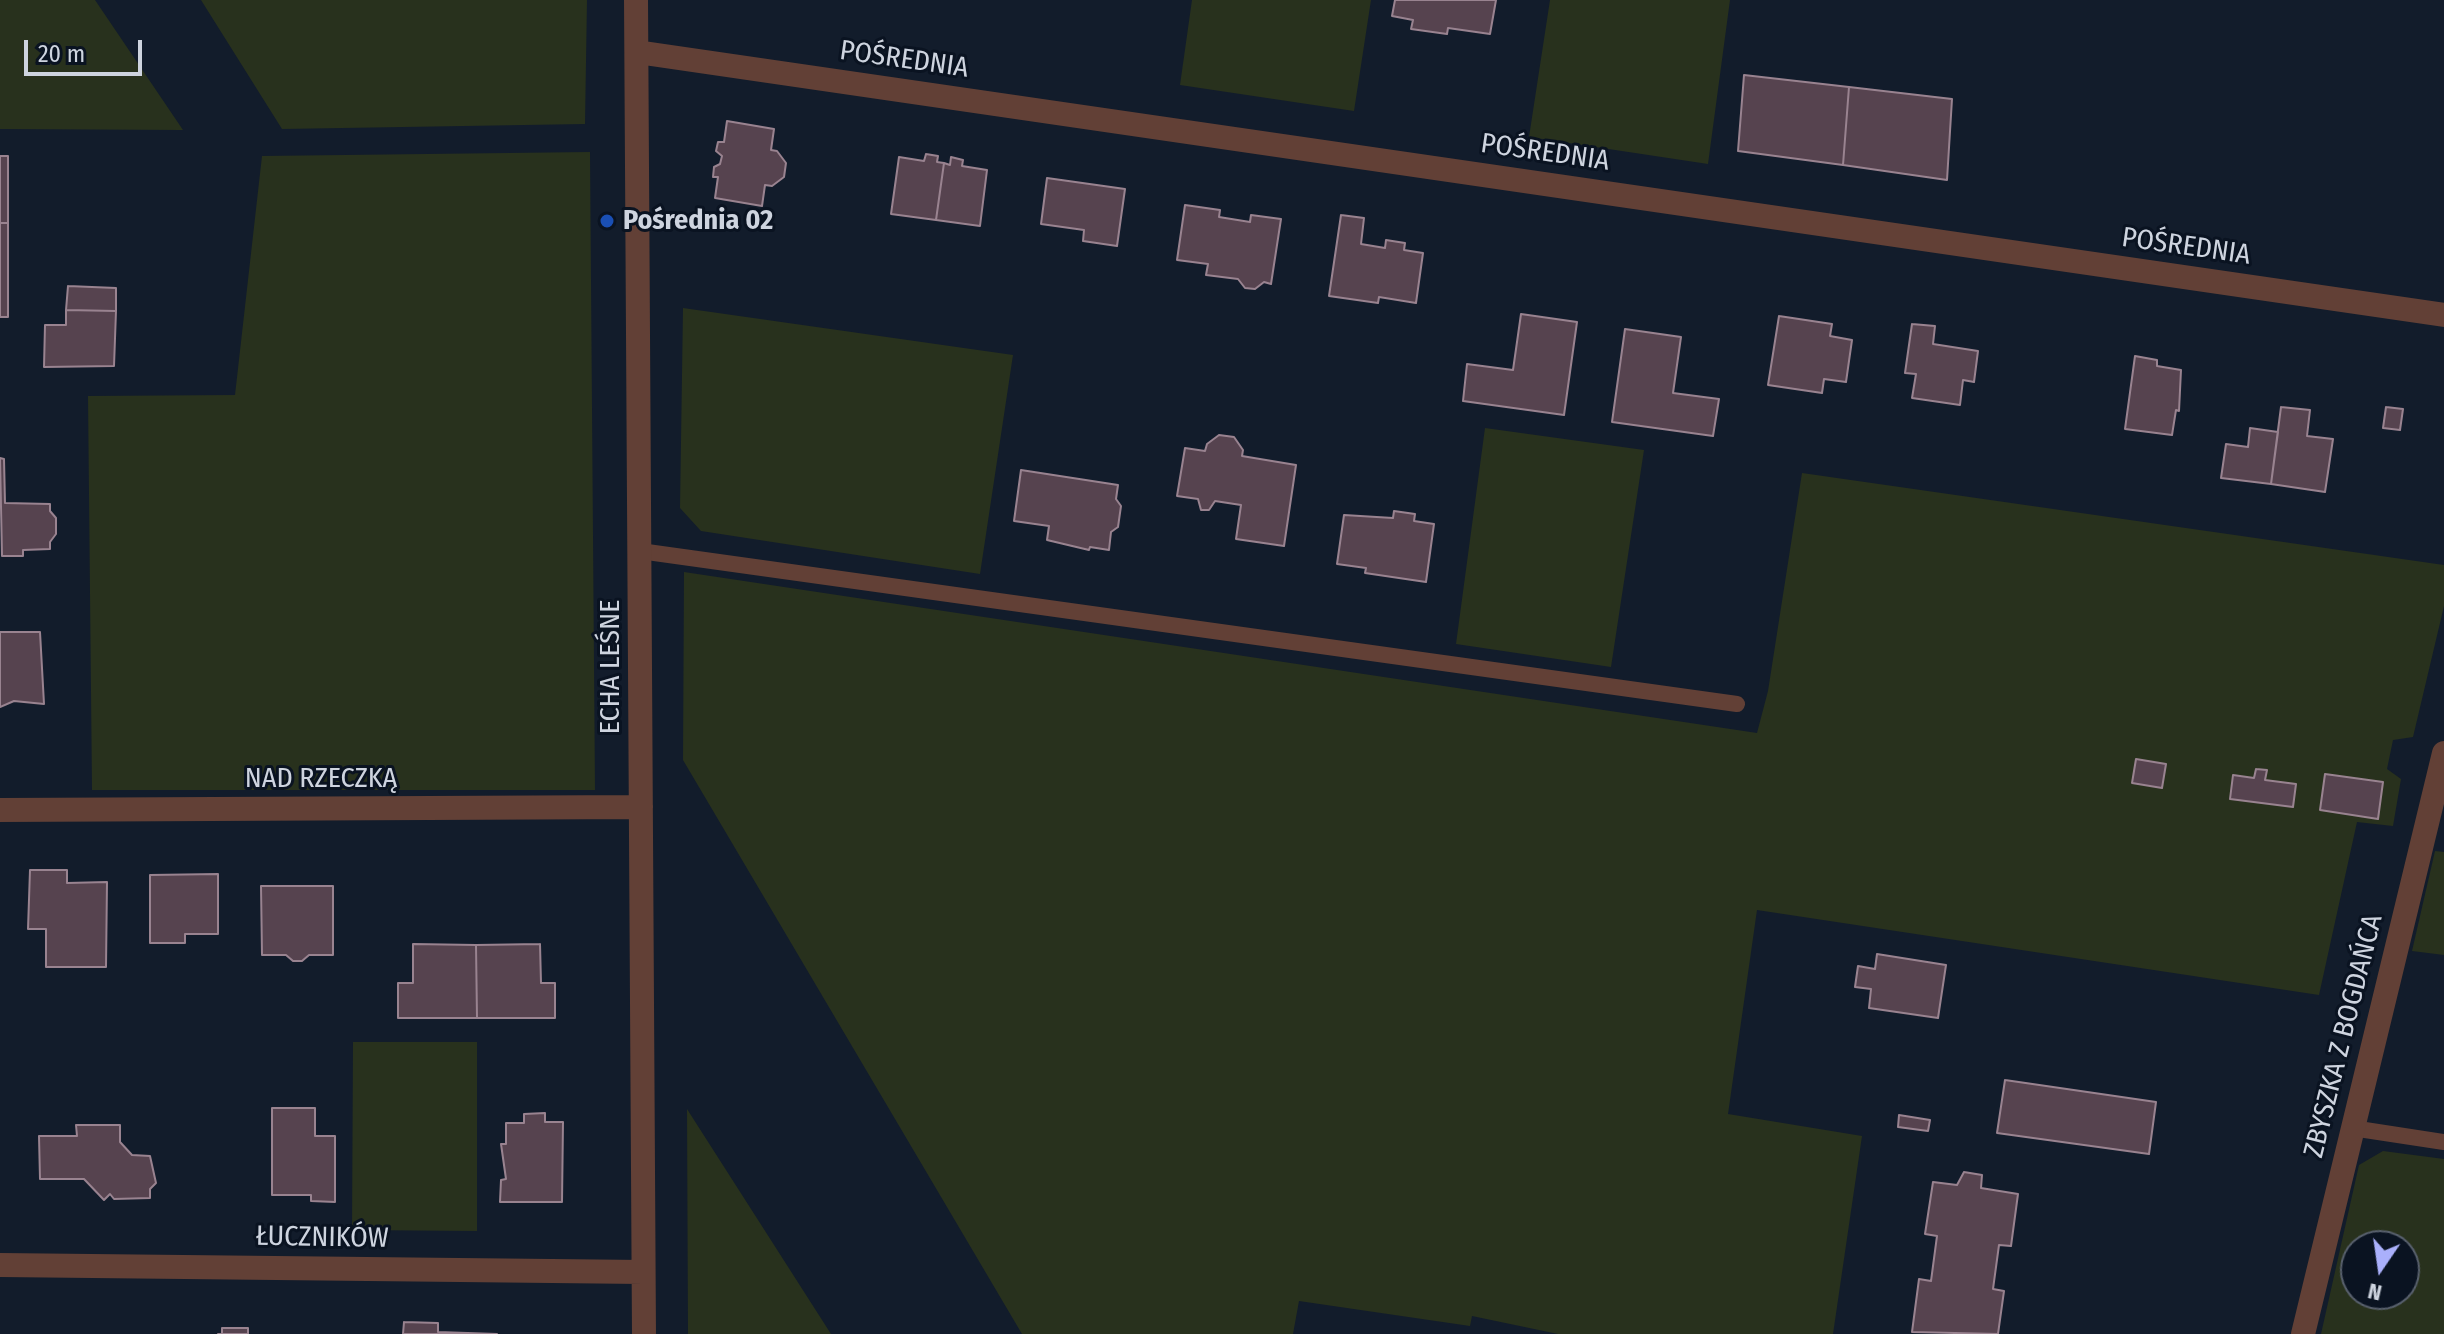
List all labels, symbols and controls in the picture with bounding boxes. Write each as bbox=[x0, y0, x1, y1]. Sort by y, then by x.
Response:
scale bar bbox=[28, 24, 146, 74]
street label: POŚREDNIA bbox=[837, 34, 971, 86]
text: 20 m bbox=[38, 40, 85, 68]
street label: POŚREDNIA bbox=[1478, 127, 1612, 179]
place label: Pośrednia 02 bbox=[623, 204, 773, 238]
marker: Pośrednia 02 bbox=[598, 212, 616, 230]
street label: POŚREDNIA bbox=[2119, 221, 2253, 273]
street label: ECHA LEŚNE bbox=[594, 600, 628, 734]
street label: NAD RZECZKĄ bbox=[245, 762, 397, 796]
street label: ZBYSZKA Z BOGDAŃCA bbox=[2298, 911, 2390, 1161]
street label: ŁUCZNIKÓW bbox=[255, 1220, 389, 1256]
north arrow bbox=[2340, 1230, 2420, 1310]
text: N bbox=[2365, 1277, 2384, 1307]

